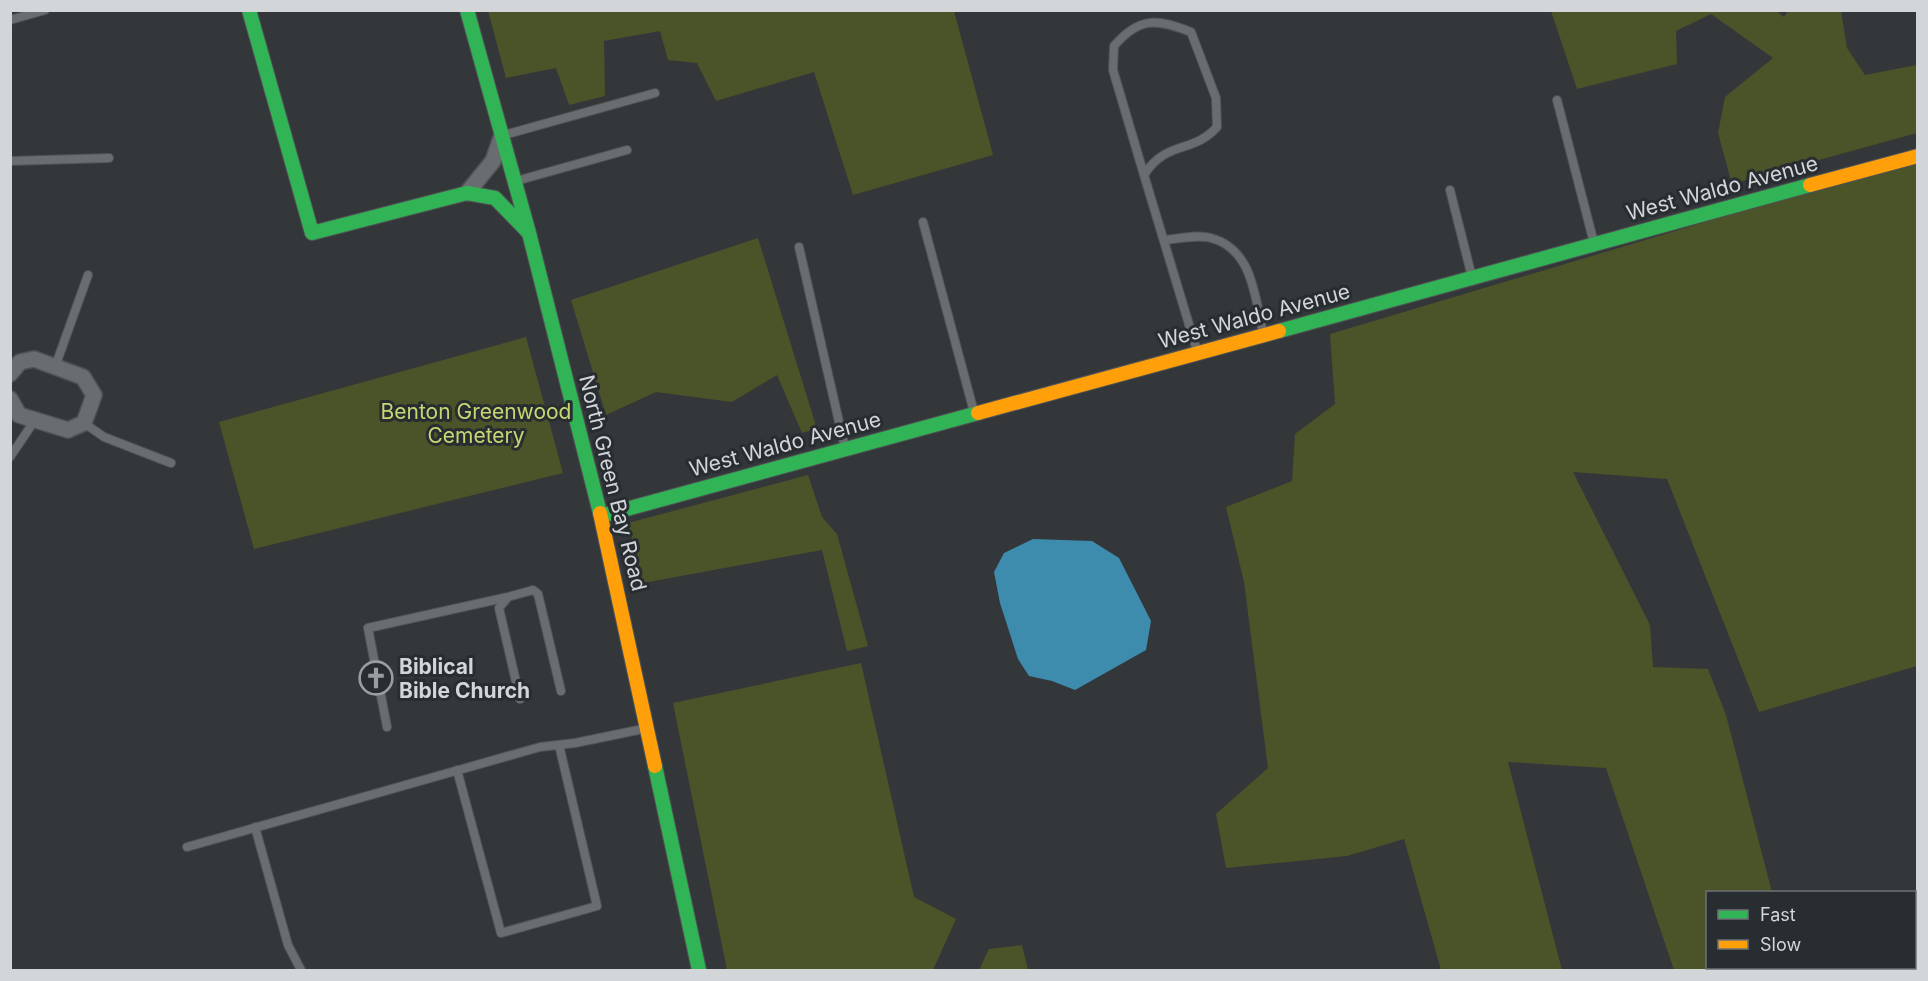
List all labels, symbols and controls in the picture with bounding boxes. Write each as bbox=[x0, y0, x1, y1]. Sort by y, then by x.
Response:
street label: West Waldo Avenue bbox=[1623, 150, 1821, 226]
street label: West Waldo Avenue bbox=[1155, 278, 1353, 354]
street label: North Green Bay Road bbox=[574, 373, 652, 593]
park label: Benton Greenwood Cemetery bbox=[381, 399, 571, 448]
street label: West Waldo Avenue bbox=[686, 406, 884, 482]
place label: Biblical Bible Church bbox=[399, 654, 530, 703]
church icon: Biblical Bible Church bbox=[358, 660, 394, 696]
legend bbox=[1706, 891, 1916, 969]
text: Fast bbox=[1760, 904, 1796, 925]
text: Slow bbox=[1760, 934, 1801, 955]

